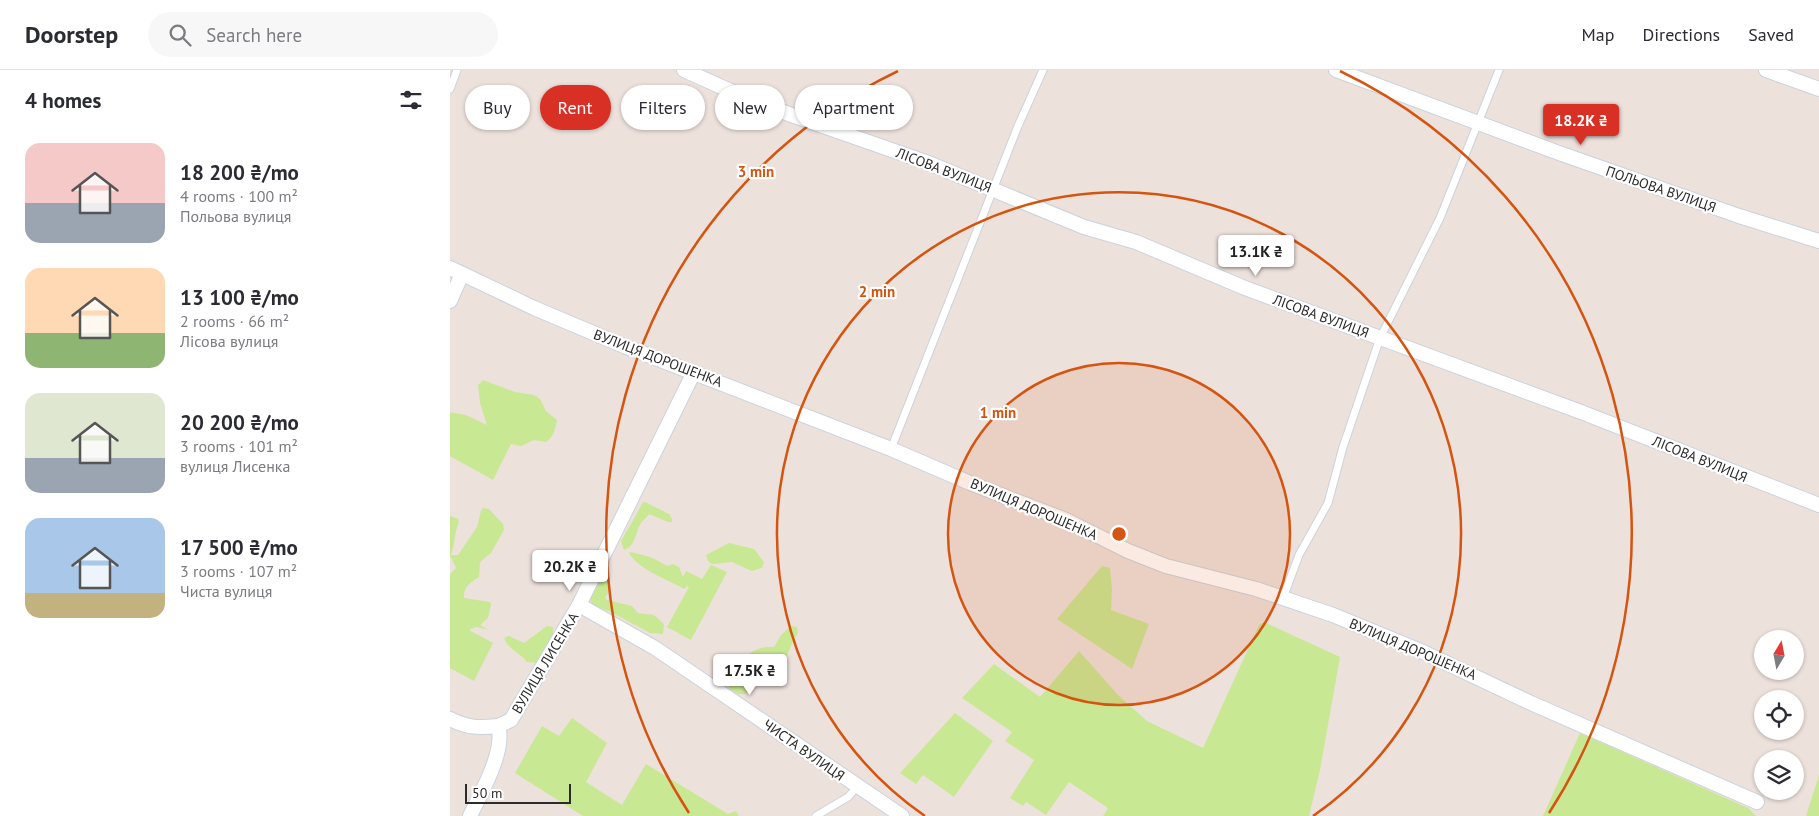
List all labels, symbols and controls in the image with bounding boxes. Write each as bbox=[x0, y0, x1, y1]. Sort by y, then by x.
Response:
search box bbox=[148, 12, 498, 57]
text: Doorstep bbox=[25, 19, 118, 50]
icon: search bbox=[166, 21, 194, 49]
text: Search here bbox=[206, 23, 302, 47]
text: Map bbox=[1582, 23, 1614, 46]
text: Directions bbox=[1642, 23, 1720, 46]
text: Saved bbox=[1748, 23, 1794, 46]
chip: Buy bbox=[465, 85, 530, 130]
chip: Rent bbox=[540, 85, 611, 130]
chip: Filters bbox=[621, 85, 705, 130]
chip: New bbox=[715, 85, 785, 130]
chip: Apartment bbox=[795, 85, 913, 130]
icon: filters bbox=[397, 86, 425, 114]
text: 4 homes bbox=[25, 87, 101, 114]
pin: 18.2K ₴ bbox=[1535, 104, 1627, 146]
text: 18.2K ₴ bbox=[1554, 110, 1608, 130]
street label: ЛІСОВА ВУЛИЦЯ bbox=[893, 143, 994, 196]
text: 18 200 ₴/mo bbox=[180, 159, 299, 186]
text: 3 min bbox=[738, 162, 774, 181]
street label: ПОЛЬОВА ВУЛИЦЯ bbox=[1603, 162, 1719, 216]
icon: home bbox=[65, 163, 125, 223]
text: 4 rooms · 100 m² bbox=[180, 186, 298, 206]
text: Польова вулиця bbox=[180, 206, 291, 226]
pin: 13.1K ₴ bbox=[1210, 234, 1302, 277]
text: 13.1K ₴ bbox=[1229, 241, 1283, 261]
text: 2 min bbox=[859, 282, 895, 301]
text: 13 100 ₴/mo bbox=[180, 284, 299, 311]
icon: home bbox=[65, 288, 125, 348]
street label: ЛІСОВА ВУЛИЦЯ bbox=[1270, 290, 1371, 342]
text: 2 rooms · 66 m² bbox=[180, 311, 289, 331]
street label: ВУЛИЦЯ ДОРОШЕНКА bbox=[591, 325, 726, 391]
text: Лісова вулиця bbox=[180, 331, 278, 351]
text: 1 min bbox=[980, 403, 1016, 422]
text: 20 200 ₴/mo bbox=[180, 409, 299, 436]
icon: home bbox=[65, 413, 125, 473]
street label: ЛІСОВА ВУЛИЦЯ bbox=[1649, 431, 1750, 486]
text: 3 rooms · 101 m² bbox=[180, 436, 298, 456]
text: вулиця Лисенка bbox=[180, 456, 290, 476]
street label: ВУЛИЦЯ ДОРОШЕНКА bbox=[968, 474, 1101, 544]
centre of rings bbox=[1110, 525, 1128, 543]
text: 17 500 ₴/mo bbox=[180, 534, 298, 561]
icon: home bbox=[65, 538, 125, 598]
pin: 20.2K ₴ bbox=[524, 550, 616, 592]
text: 20.2K ₴ bbox=[543, 556, 597, 576]
text: 3 rooms · 107 m² bbox=[180, 561, 297, 581]
text: Чиста вулиця bbox=[180, 581, 272, 601]
street label: ВУЛИЦЯ ЛИСЕНКА bbox=[508, 608, 583, 717]
street label: ВУЛИЦЯ ДОРОШЕНКА bbox=[1347, 614, 1480, 684]
north arrow bbox=[1754, 630, 1804, 680]
map controls bbox=[1754, 630, 1804, 800]
pin: 17.5K ₴ bbox=[704, 654, 796, 696]
text: 17.5K ₴ bbox=[724, 660, 776, 680]
button: locate bbox=[1754, 690, 1804, 740]
street label: ЧИСТА ВУЛИЦЯ bbox=[760, 715, 848, 785]
button: layers bbox=[1754, 750, 1804, 800]
scale bar bbox=[465, 781, 571, 804]
text: 50 m bbox=[472, 784, 502, 802]

